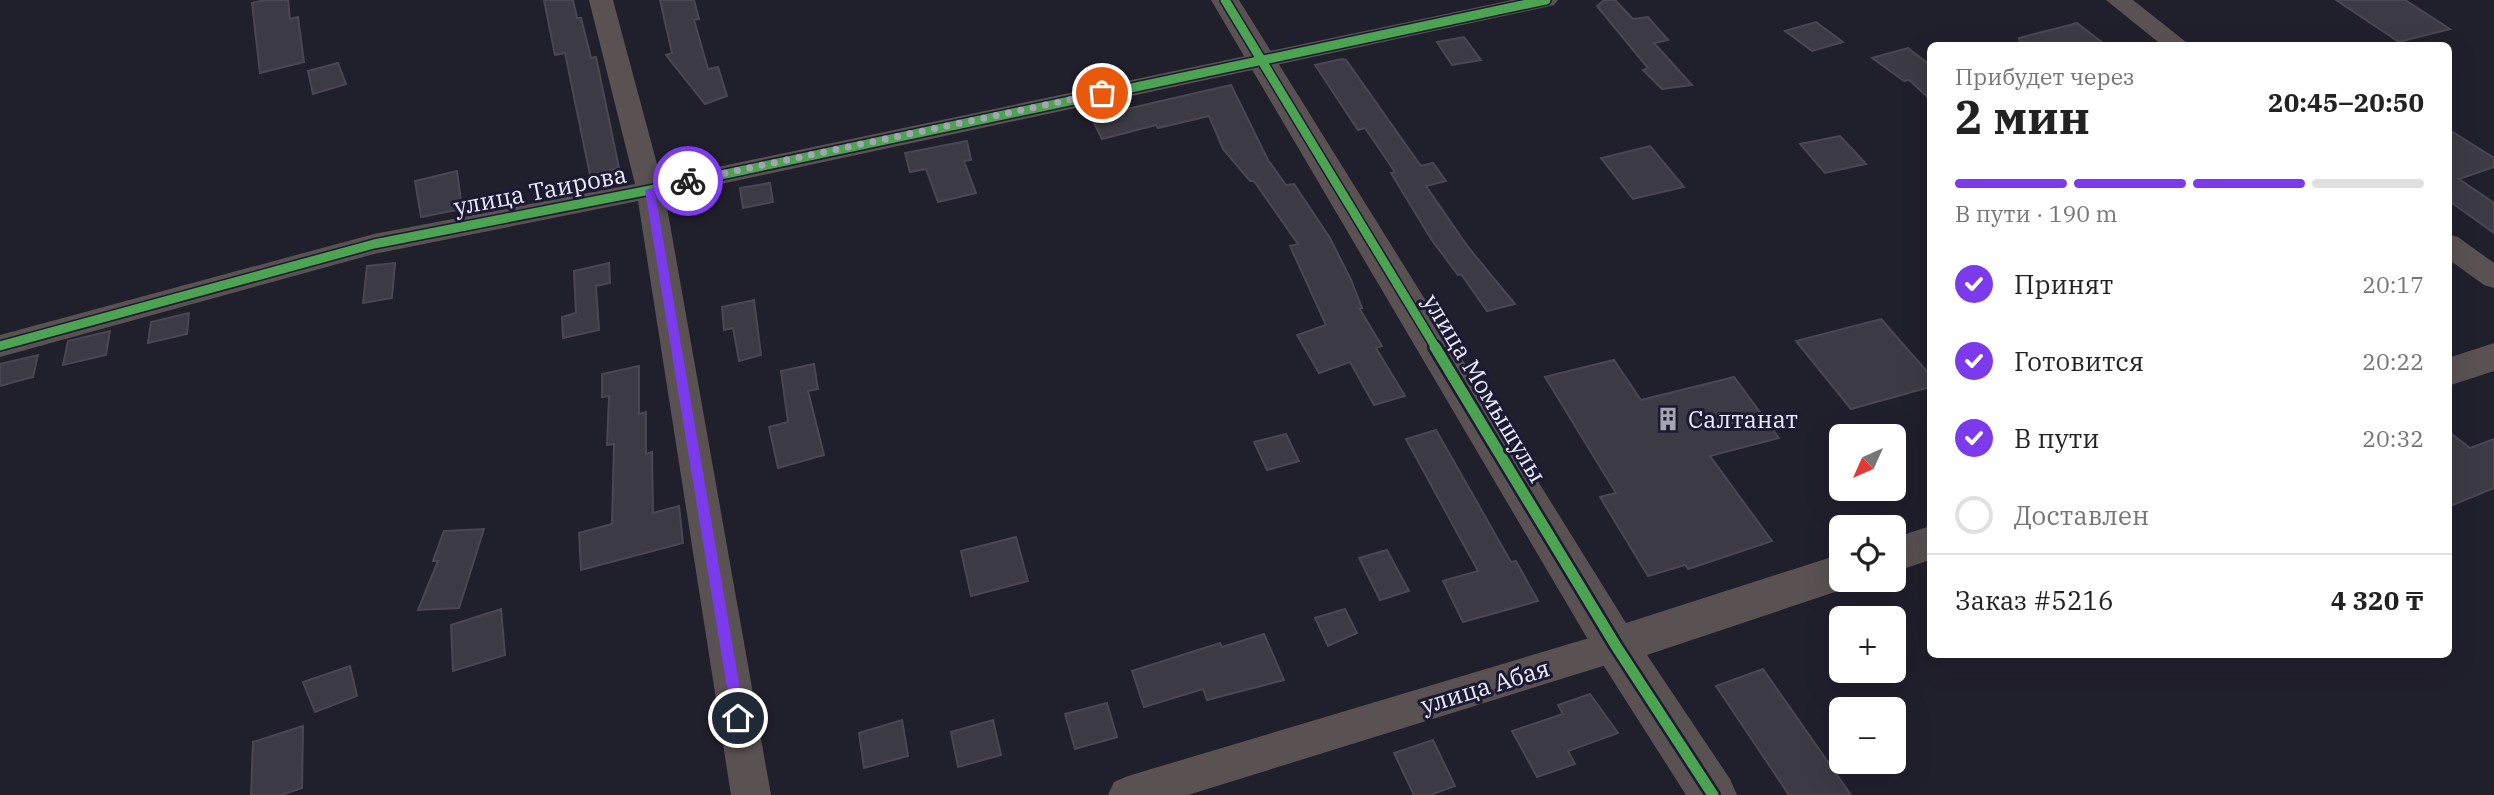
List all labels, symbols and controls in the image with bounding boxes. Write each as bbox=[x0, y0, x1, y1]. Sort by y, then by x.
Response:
text: Прибудет через bbox=[1955, 61, 2135, 91]
pin bbox=[1072, 63, 1132, 123]
icon: bag bbox=[1083, 74, 1121, 112]
text: 20:45–20:50 bbox=[2268, 85, 2424, 119]
text: 2 мин bbox=[1955, 87, 2090, 147]
courier bbox=[653, 146, 723, 216]
street label: улица Таирова bbox=[451, 158, 629, 222]
icon: bike bbox=[669, 162, 707, 200]
text: В пути · 190 m bbox=[1955, 198, 2117, 228]
icon: check bbox=[1955, 265, 1993, 303]
text: Принят bbox=[2014, 267, 2113, 301]
text: 20:17 bbox=[2362, 269, 2424, 299]
street label: улица Момышулы bbox=[1416, 288, 1554, 488]
icon: check bbox=[1955, 342, 1993, 380]
text: Готовится bbox=[2014, 344, 2144, 378]
text: 20:22 bbox=[2362, 346, 2424, 376]
place label: Салтанат bbox=[1688, 403, 1798, 435]
building icon: Салтанат bbox=[1654, 405, 1682, 433]
icon: check bbox=[1955, 419, 1993, 457]
text: В пути bbox=[2014, 421, 2099, 455]
text: 20:32 bbox=[2362, 423, 2424, 453]
north arrow bbox=[1829, 424, 1906, 500]
map controls bbox=[1829, 424, 1906, 774]
text: Доставлен bbox=[2014, 498, 2149, 532]
button: locate bbox=[1829, 515, 1906, 592]
text: Заказ #5216 bbox=[1955, 583, 2114, 617]
text: 4 320 ₸ bbox=[2331, 583, 2424, 617]
button: + bbox=[1829, 606, 1906, 683]
street label: улица Абая bbox=[1417, 651, 1553, 721]
pin bbox=[708, 688, 768, 748]
button: − bbox=[1829, 697, 1906, 774]
icon: home bbox=[719, 699, 757, 737]

